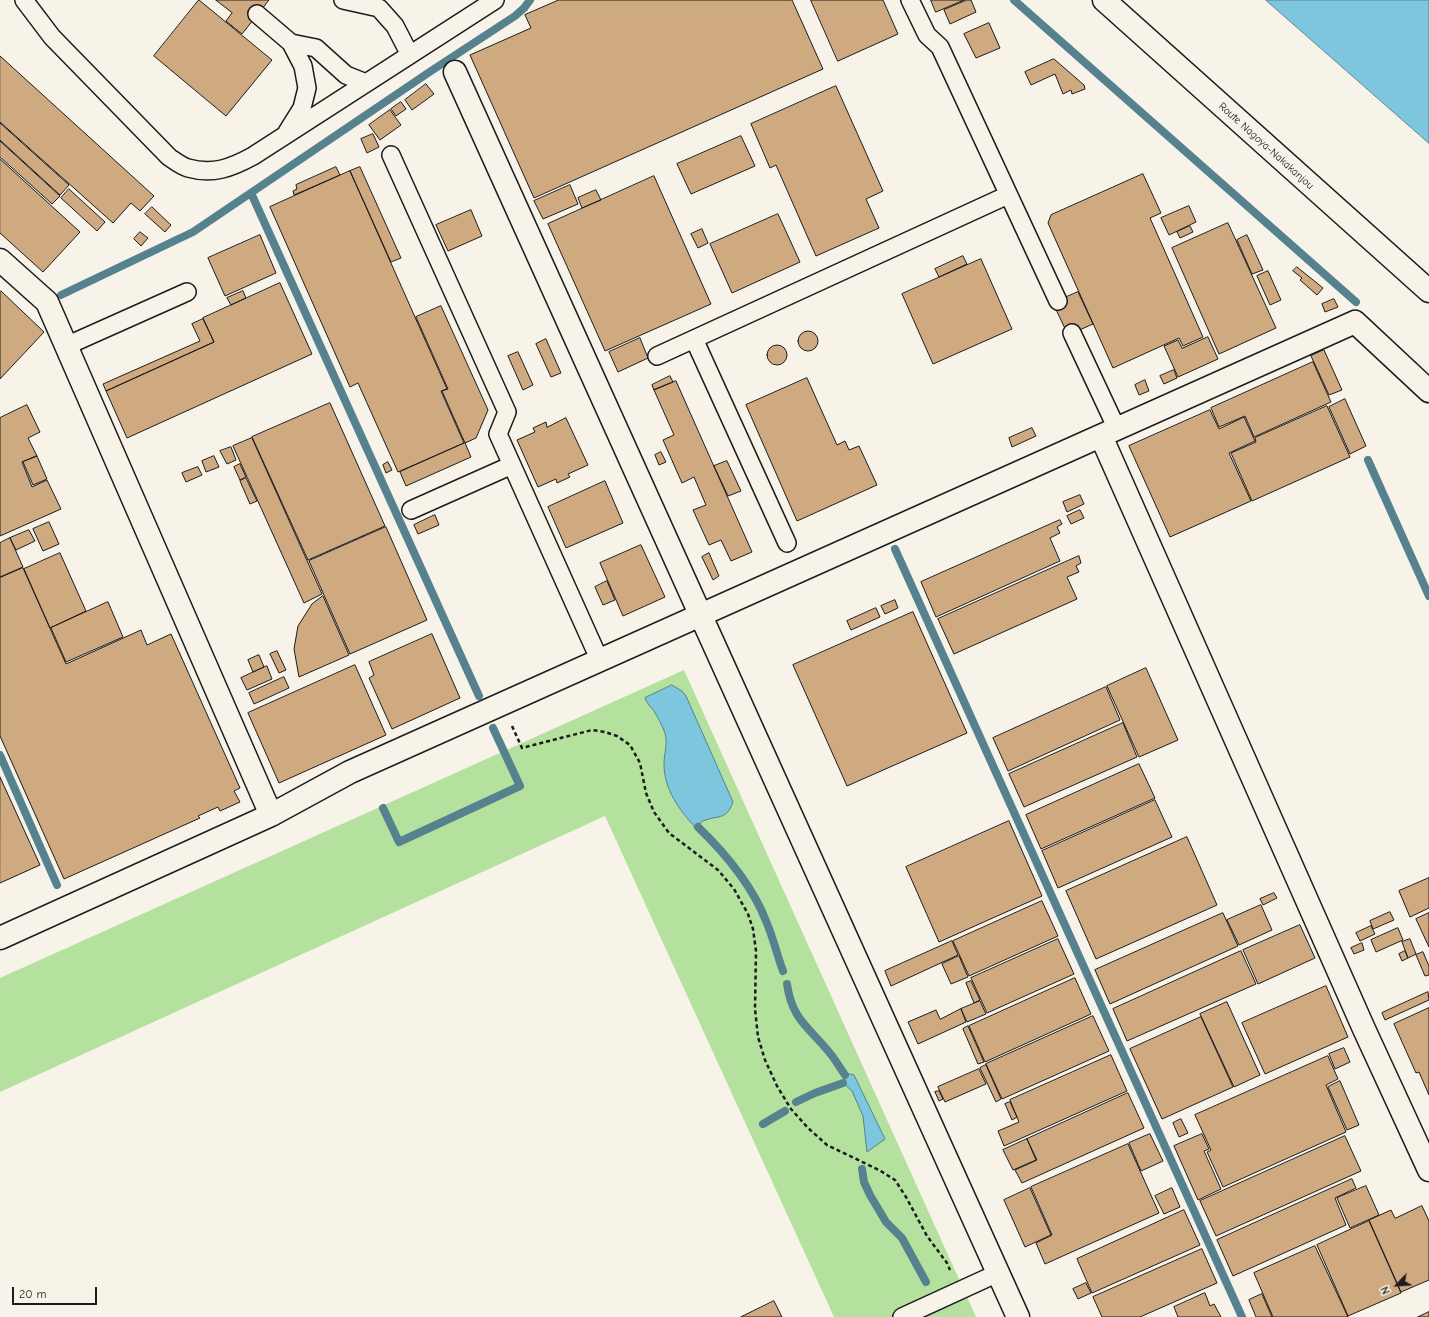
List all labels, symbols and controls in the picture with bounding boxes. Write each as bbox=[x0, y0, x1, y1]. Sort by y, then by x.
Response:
street label: Route Nagoya-Nakakanjou bbox=[1216, 100, 1316, 192]
north arrow bbox=[1377, 1265, 1417, 1305]
scale bar bbox=[14, 1279, 99, 1305]
text: N bbox=[1378, 1284, 1393, 1296]
text: 20 m bbox=[19, 1287, 47, 1301]

